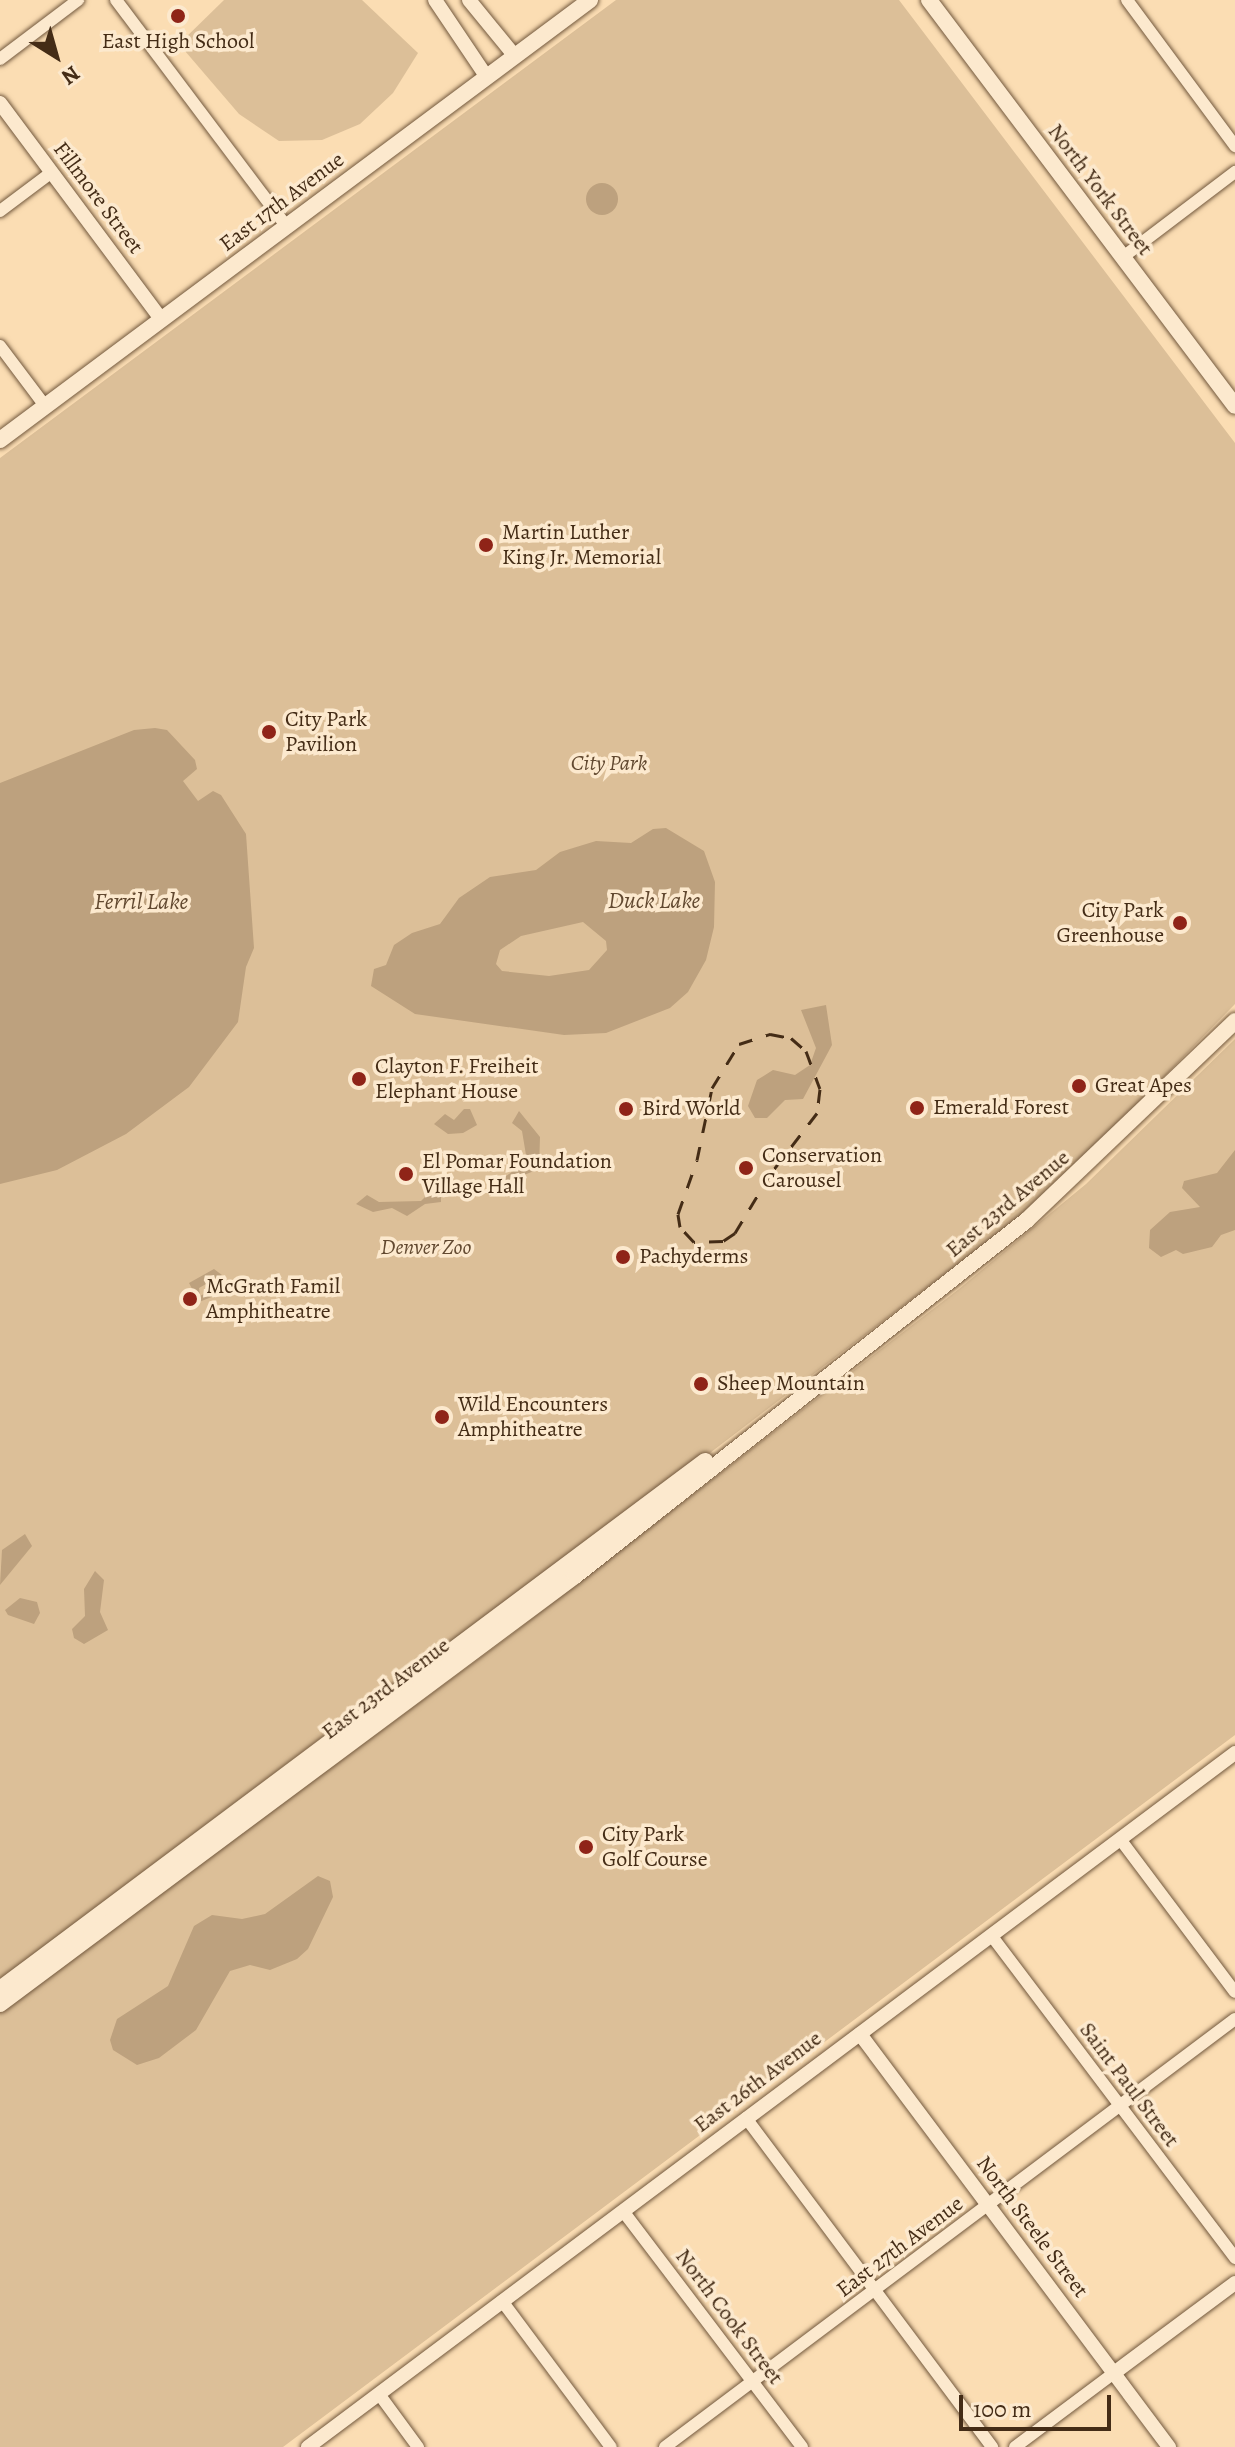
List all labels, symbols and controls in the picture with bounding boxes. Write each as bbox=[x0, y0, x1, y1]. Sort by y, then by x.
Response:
marker: East High School bbox=[169, 7, 187, 25]
north arrow bbox=[16, 16, 96, 96]
place label: East High School bbox=[102, 29, 254, 55]
text: N bbox=[55, 58, 86, 92]
street label: North York Street bbox=[1042, 119, 1158, 261]
street label: Fillmore Street bbox=[47, 137, 149, 259]
street label: East 17th Avenue bbox=[215, 147, 349, 257]
place label: Martin Luther King Jr. Memorial bbox=[502, 519, 661, 570]
marker: Martin Luther King Jr. Memorial bbox=[477, 536, 495, 554]
place label: City Park Pavilion bbox=[285, 706, 367, 758]
marker: City Park Pavilion bbox=[260, 723, 278, 741]
park label: City Park bbox=[571, 751, 647, 777]
water label: Duck Lake bbox=[608, 887, 700, 915]
water label: Ferril Lake bbox=[94, 888, 188, 916]
place label: City Park Greenhouse bbox=[1056, 897, 1164, 948]
marker: City Park Greenhouse bbox=[1171, 914, 1189, 932]
place label: Clayton F. Freiheit Elephant House bbox=[375, 1053, 539, 1104]
marker: Clayton F. Freiheit Elephant House bbox=[350, 1070, 368, 1088]
place label: Great Apes bbox=[1095, 1073, 1192, 1099]
marker: Great Apes bbox=[1070, 1077, 1088, 1095]
place label: Emerald Forest bbox=[933, 1095, 1069, 1121]
place label: Bird World bbox=[642, 1096, 741, 1122]
marker: Emerald Forest bbox=[908, 1099, 926, 1117]
marker: Bird World bbox=[617, 1100, 635, 1118]
place label: Conservation Carousel bbox=[762, 1142, 882, 1194]
street label: East 23rd Avenue bbox=[941, 1145, 1075, 1263]
place label: El Pomar Foundation Village Hall bbox=[422, 1148, 612, 1200]
marker: Conservation Carousel bbox=[737, 1159, 755, 1177]
marker: El Pomar Foundation Village Hall bbox=[397, 1165, 415, 1183]
park label: Denver Zoo bbox=[381, 1235, 471, 1261]
place label: Pachyderms bbox=[639, 1244, 748, 1270]
marker: Pachyderms bbox=[614, 1248, 632, 1266]
place label: McGrath Famil Amphitheatre bbox=[206, 1273, 340, 1324]
marker: McGrath Famil Amphitheatre bbox=[181, 1290, 199, 1308]
place label: Sheep Mountain bbox=[717, 1371, 865, 1397]
marker: Sheep Mountain bbox=[692, 1375, 710, 1393]
place label: Wild Encounters Amphitheatre bbox=[458, 1391, 608, 1442]
marker: Wild Encounters Amphitheatre bbox=[433, 1408, 451, 1426]
street label: East 23rd Avenue bbox=[317, 1632, 455, 1746]
place label: City Park Golf Course bbox=[602, 1821, 707, 1872]
marker: City Park Golf Course bbox=[577, 1838, 595, 1856]
street label: Saint Paul Street bbox=[1074, 2018, 1184, 2152]
street label: East 26th Avenue bbox=[689, 2025, 827, 2139]
street label: North Steele Street bbox=[970, 2151, 1094, 2303]
street label: East 27th Avenue bbox=[831, 2191, 969, 2303]
street label: North Cook Street bbox=[669, 2244, 789, 2390]
scale bar bbox=[963, 2379, 1115, 2429]
text: 100 m bbox=[973, 2393, 1032, 2425]

